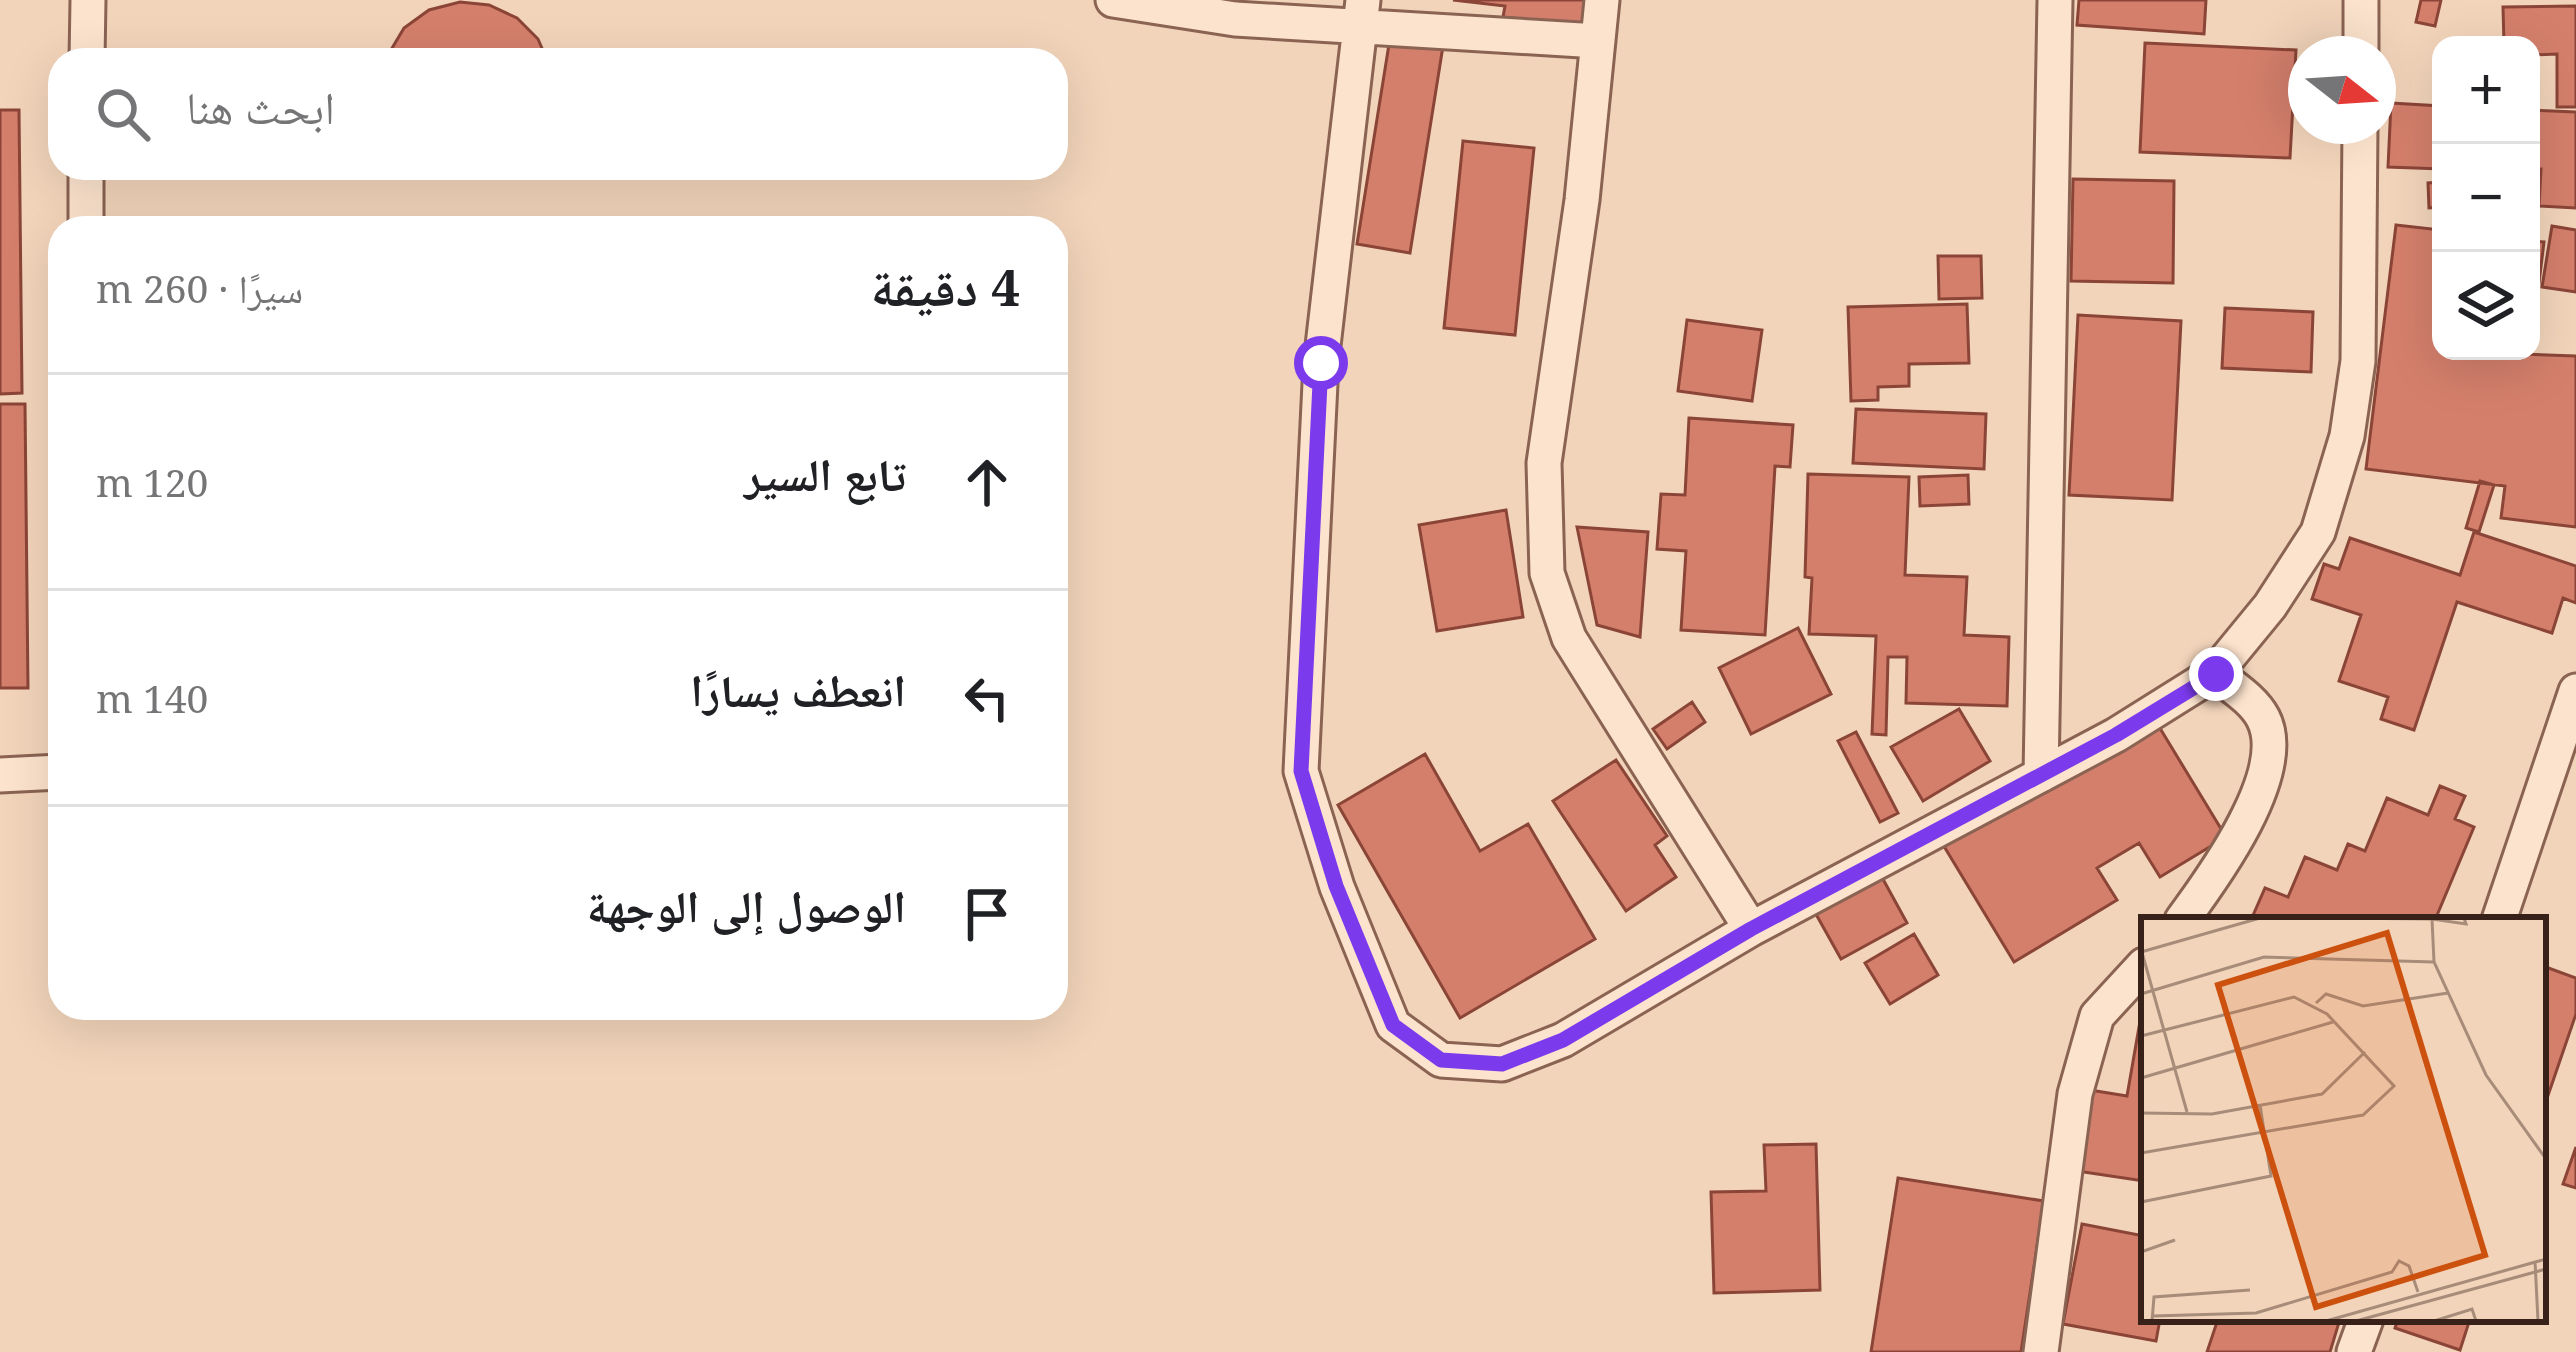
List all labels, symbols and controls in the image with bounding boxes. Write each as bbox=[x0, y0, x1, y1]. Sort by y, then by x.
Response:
north arrow bbox=[2288, 36, 2396, 144]
map controls bbox=[2432, 36, 2540, 360]
button: + bbox=[2432, 36, 2540, 144]
search box bbox=[48, 48, 1068, 180]
text: ابحث هنا bbox=[186, 76, 335, 137]
icon: search bbox=[90, 81, 156, 147]
button: − bbox=[2432, 144, 2540, 252]
text: 4 دقيقة bbox=[871, 251, 1020, 321]
button: layers bbox=[2432, 252, 2540, 360]
text: سيرًا · 260 m bbox=[96, 261, 303, 314]
route start bbox=[1294, 336, 1348, 390]
text: تابع السير bbox=[744, 443, 906, 504]
icon: ahead bbox=[954, 449, 1020, 515]
text: 120 m bbox=[96, 455, 208, 508]
route end bbox=[2189, 647, 2243, 701]
text: انعطف يسارًا bbox=[690, 659, 906, 720]
icon: left bbox=[954, 665, 1020, 731]
text: 140 m bbox=[96, 671, 208, 724]
text: الوصول إلى الوجهة bbox=[587, 875, 906, 936]
icon: arrive bbox=[954, 881, 1020, 947]
inset map bbox=[2141, 917, 2546, 1322]

